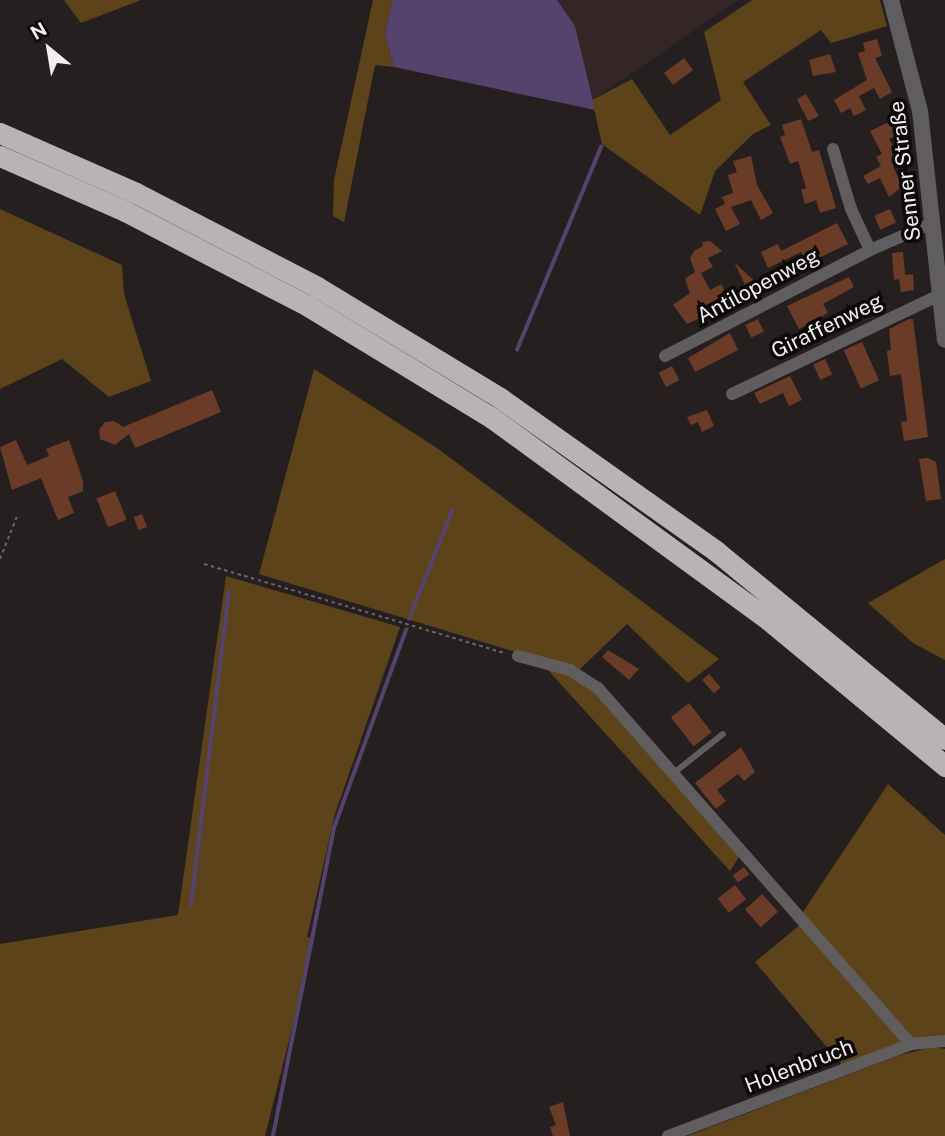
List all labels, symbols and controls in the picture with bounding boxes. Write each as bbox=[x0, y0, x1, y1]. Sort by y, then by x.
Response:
north arrow bbox=[14, 14, 84, 84]
text: N bbox=[27, 18, 50, 44]
street label: Senner Straße bbox=[884, 100, 926, 242]
street label: Antilopenweg bbox=[692, 243, 824, 329]
street label: Giraffenweg bbox=[767, 288, 887, 364]
street label: Holenbruch bbox=[741, 1034, 857, 1098]

